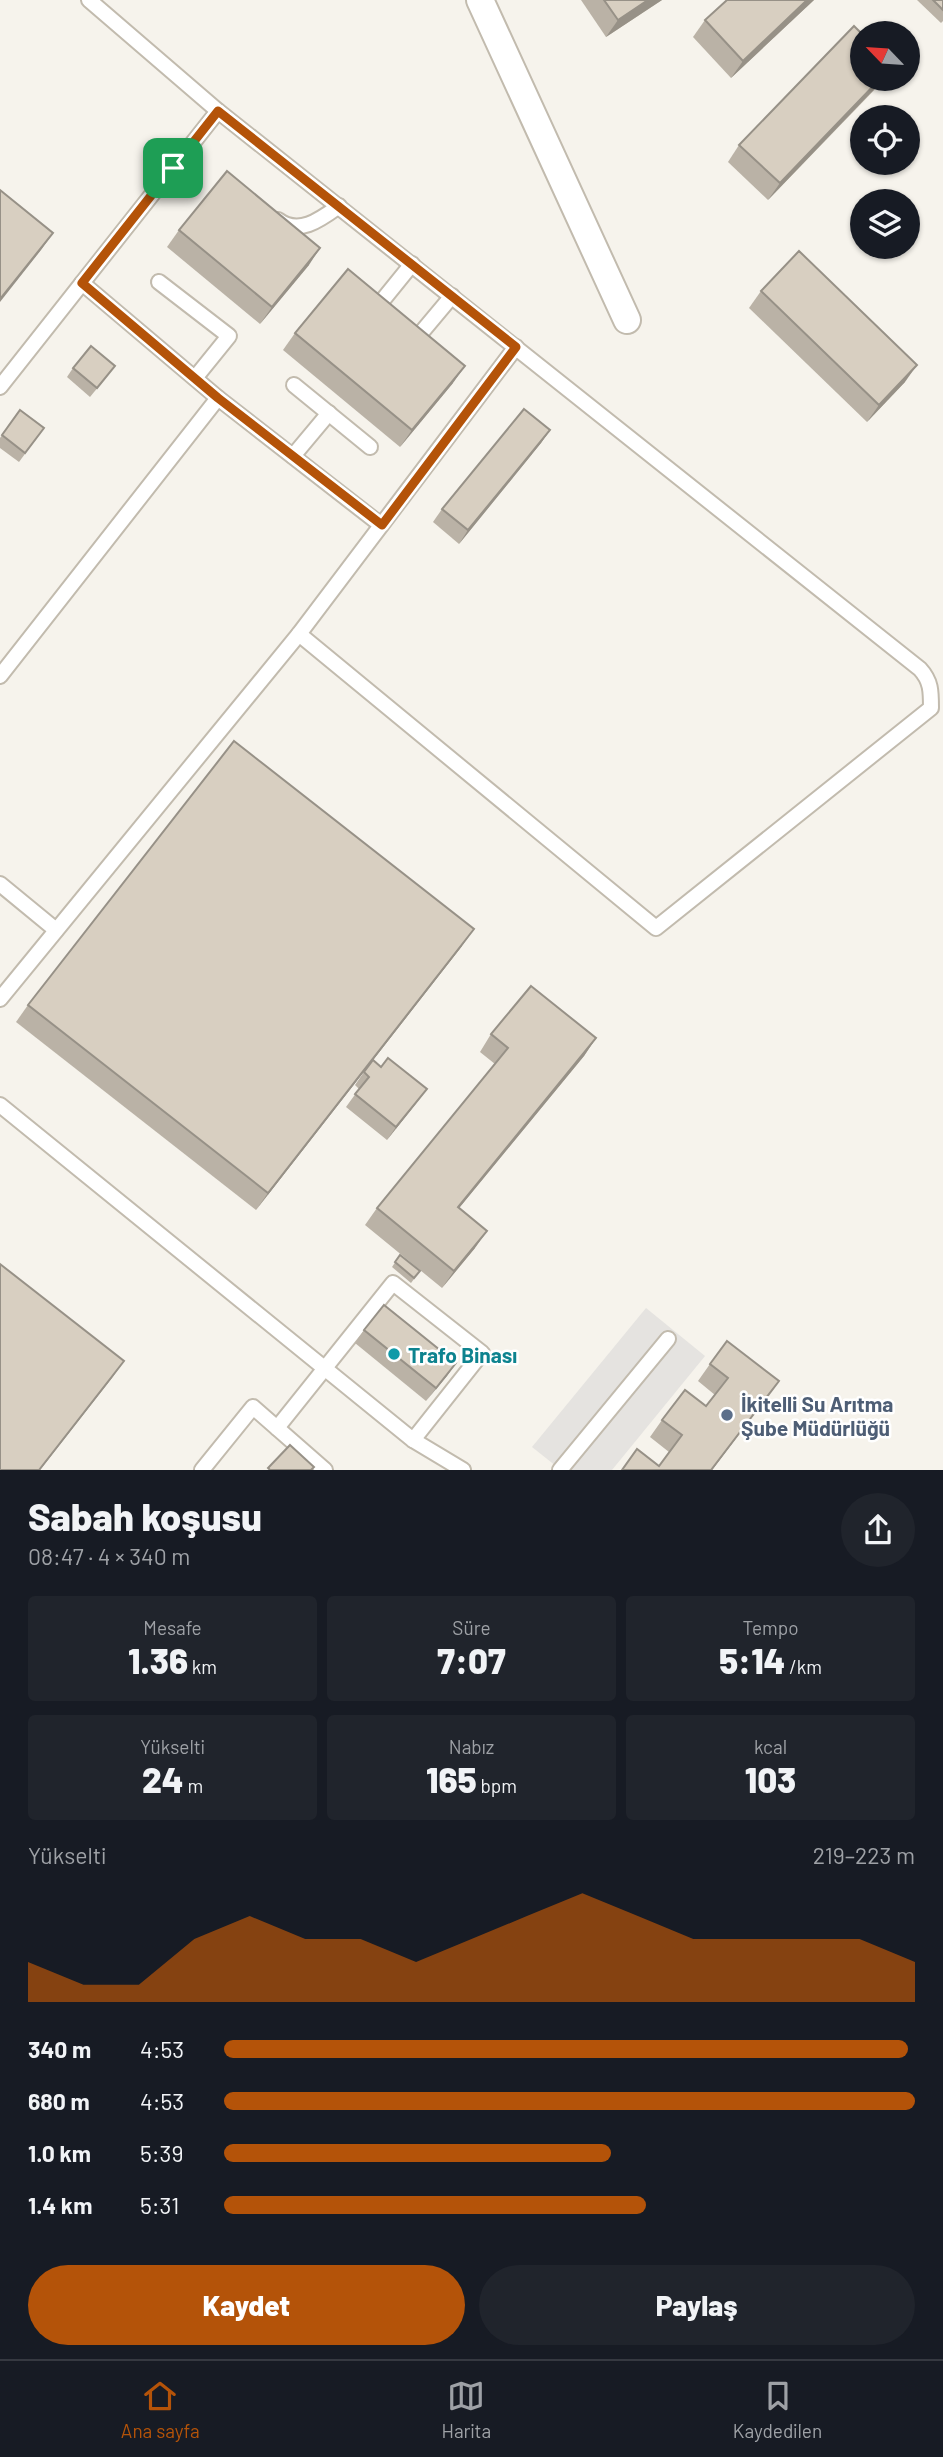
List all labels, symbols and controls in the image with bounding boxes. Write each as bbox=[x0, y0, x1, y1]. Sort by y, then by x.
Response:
north arrow bbox=[850, 21, 920, 91]
map controls bbox=[850, 21, 920, 259]
button: locate bbox=[850, 105, 920, 175]
pin bbox=[143, 138, 203, 198]
icon: arrive bbox=[154, 149, 192, 187]
button: layers bbox=[850, 189, 920, 259]
place label: Trafo Binası bbox=[408, 1342, 517, 1367]
marker: Trafo Binası bbox=[386, 1346, 402, 1362]
place label: İkitelli Su Arıtma Şube Müdürlüğü bbox=[741, 1391, 893, 1440]
marker: İkitelli Su Arıtma Şube Müdürlüğü bbox=[719, 1407, 735, 1423]
text: Sabah koşusu bbox=[28, 1493, 262, 1539]
button: share bbox=[841, 1493, 915, 1567]
text: 08:47 · 4 × 340 m bbox=[28, 1542, 190, 1570]
text: Mesafe bbox=[143, 1616, 202, 1639]
text: Süre bbox=[452, 1616, 491, 1639]
text: Tempo bbox=[742, 1616, 799, 1639]
text: 1.36 bbox=[128, 1639, 188, 1681]
text: 7:07 bbox=[437, 1639, 506, 1681]
text: 5:14 bbox=[719, 1639, 785, 1681]
text: km bbox=[188, 1655, 217, 1678]
text: /km bbox=[785, 1655, 822, 1678]
text: Yükselti bbox=[140, 1735, 205, 1758]
text: Nabız bbox=[449, 1735, 494, 1758]
text: kcal bbox=[754, 1735, 787, 1758]
text: 24 bbox=[142, 1758, 184, 1800]
text: 165 bbox=[426, 1758, 477, 1800]
text: 103 bbox=[745, 1758, 796, 1800]
text: m bbox=[184, 1774, 203, 1797]
text: bpm bbox=[477, 1774, 517, 1797]
text: Yükselti bbox=[28, 1841, 106, 1869]
text: 219–223 m bbox=[813, 1841, 915, 1869]
text: 340 m bbox=[28, 2035, 91, 2063]
text: 4:53 bbox=[140, 2035, 184, 2063]
text: 680 m bbox=[28, 2087, 90, 2115]
text: 4:53 bbox=[140, 2087, 184, 2115]
text: 1.0 km bbox=[28, 2139, 91, 2167]
text: 5:39 bbox=[140, 2139, 183, 2167]
text: 1.4 km bbox=[28, 2191, 92, 2219]
text: 5:31 bbox=[140, 2191, 179, 2219]
button: Kaydet bbox=[28, 2265, 465, 2345]
button: Paylaş bbox=[479, 2265, 915, 2345]
tab: Ana sayfa bbox=[121, 2377, 200, 2442]
tab: Harita bbox=[441, 2377, 491, 2442]
tab: Kaydedilen bbox=[733, 2377, 822, 2442]

